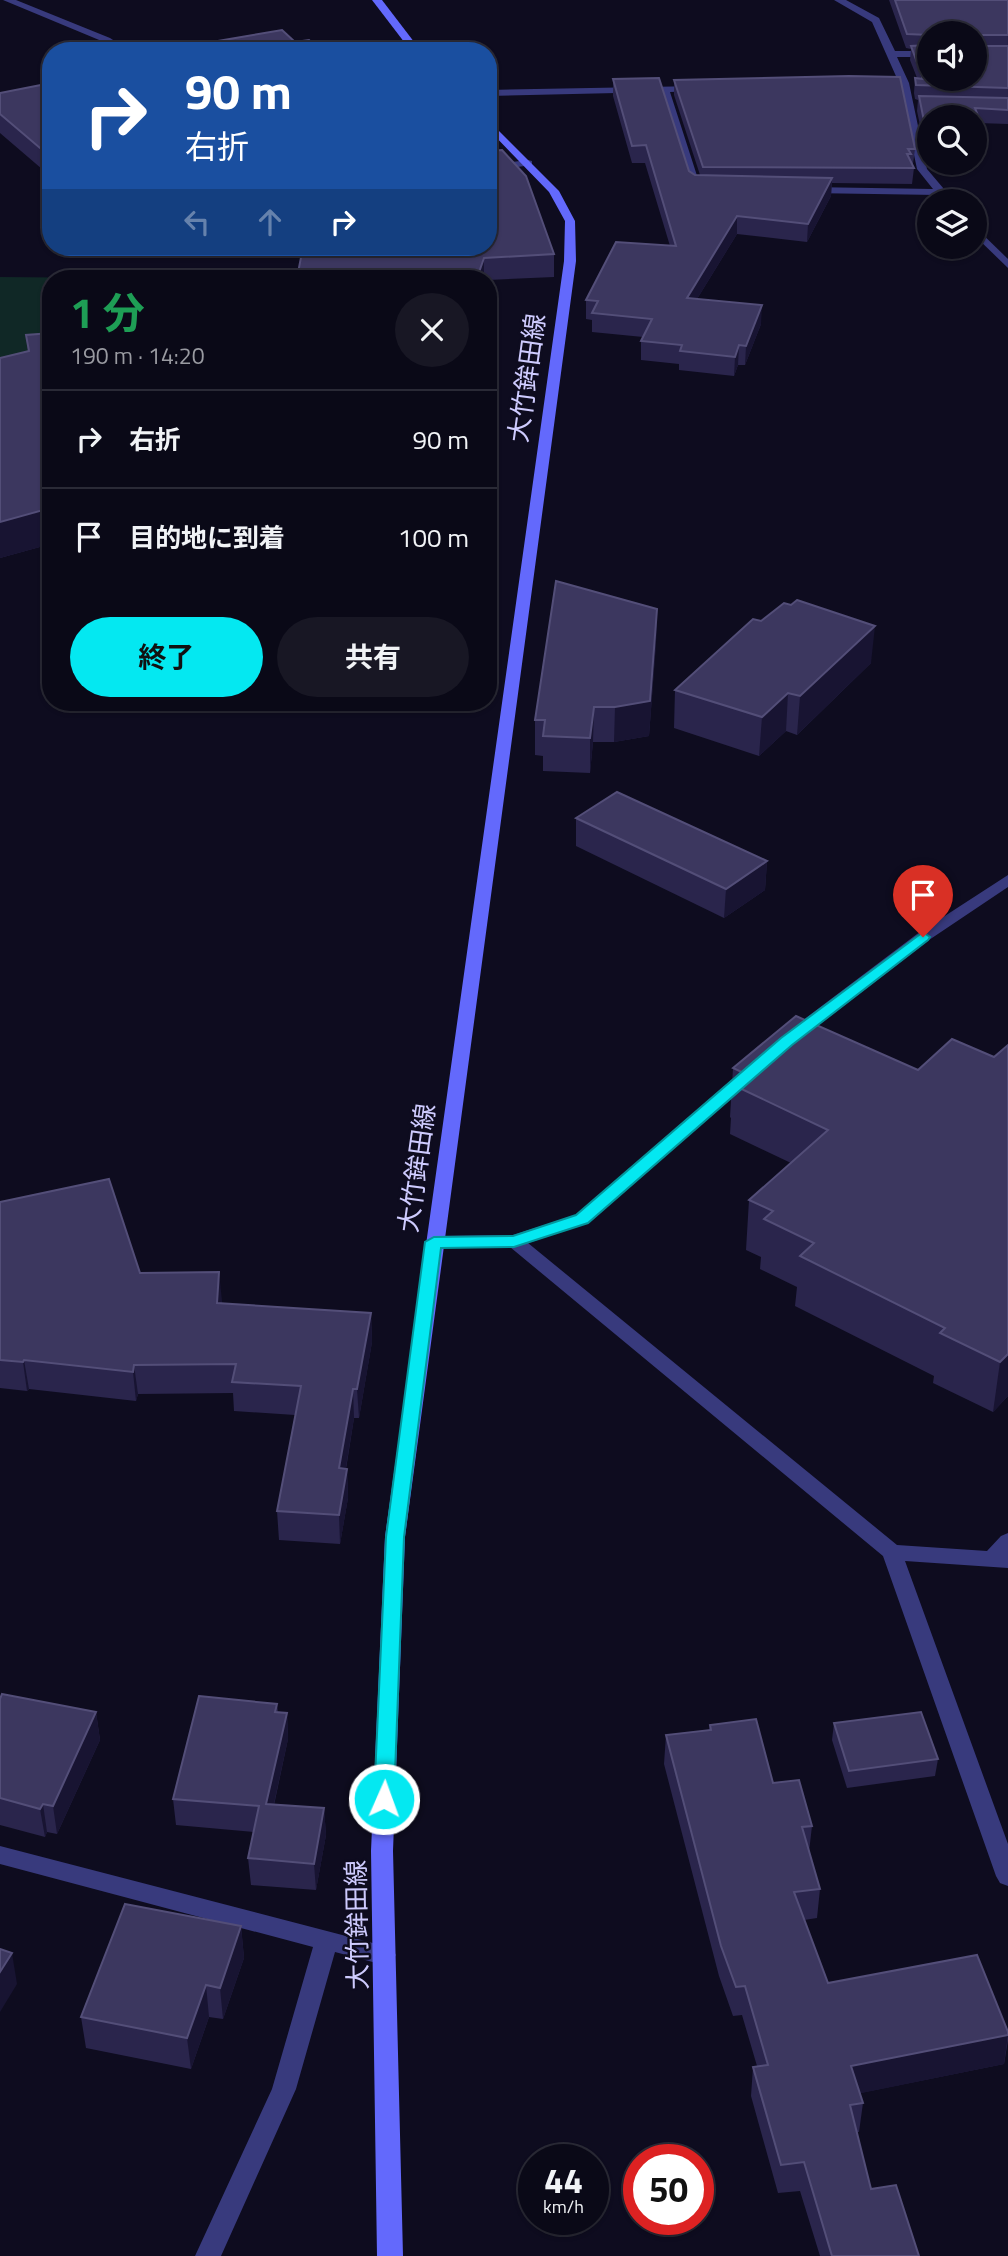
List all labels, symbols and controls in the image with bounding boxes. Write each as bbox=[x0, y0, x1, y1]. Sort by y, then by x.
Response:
map controls bbox=[917, 21, 987, 259]
button: sound bbox=[917, 21, 987, 91]
text: 90 m bbox=[185, 53, 292, 128]
icon: right bbox=[70, 70, 161, 161]
button: search bbox=[917, 105, 987, 175]
text: 右折 bbox=[185, 122, 249, 170]
button: layers bbox=[917, 189, 987, 259]
icon: left bbox=[178, 203, 216, 241]
icon: ahead bbox=[251, 203, 289, 241]
icon: right bbox=[324, 203, 362, 241]
text: 1 分 bbox=[70, 280, 145, 344]
button: close bbox=[395, 293, 469, 367]
street label: 大竹鉾田線 bbox=[498, 311, 555, 445]
text: 190 m · 14:20 bbox=[70, 338, 205, 373]
icon: right bbox=[70, 420, 108, 458]
text: 右折 bbox=[129, 420, 181, 459]
text: 90 m bbox=[412, 420, 469, 459]
icon: arrive bbox=[70, 518, 108, 556]
text: 目的地に到着 bbox=[129, 518, 285, 557]
text: 100 m bbox=[398, 518, 469, 557]
button: 終了 bbox=[70, 617, 263, 697]
button: 共有 bbox=[277, 617, 469, 697]
pin bbox=[893, 865, 953, 937]
icon: arrive bbox=[904, 876, 942, 914]
street label: 大竹鉾田線 bbox=[388, 1101, 445, 1235]
position arrow bbox=[347, 1762, 421, 1836]
street label: 大竹鉾田線 bbox=[336, 1860, 377, 1990]
speed limit sign: 50 bbox=[623, 2144, 714, 2235]
text: 44 bbox=[544, 2153, 583, 2207]
text: km/h bbox=[543, 2193, 584, 2220]

